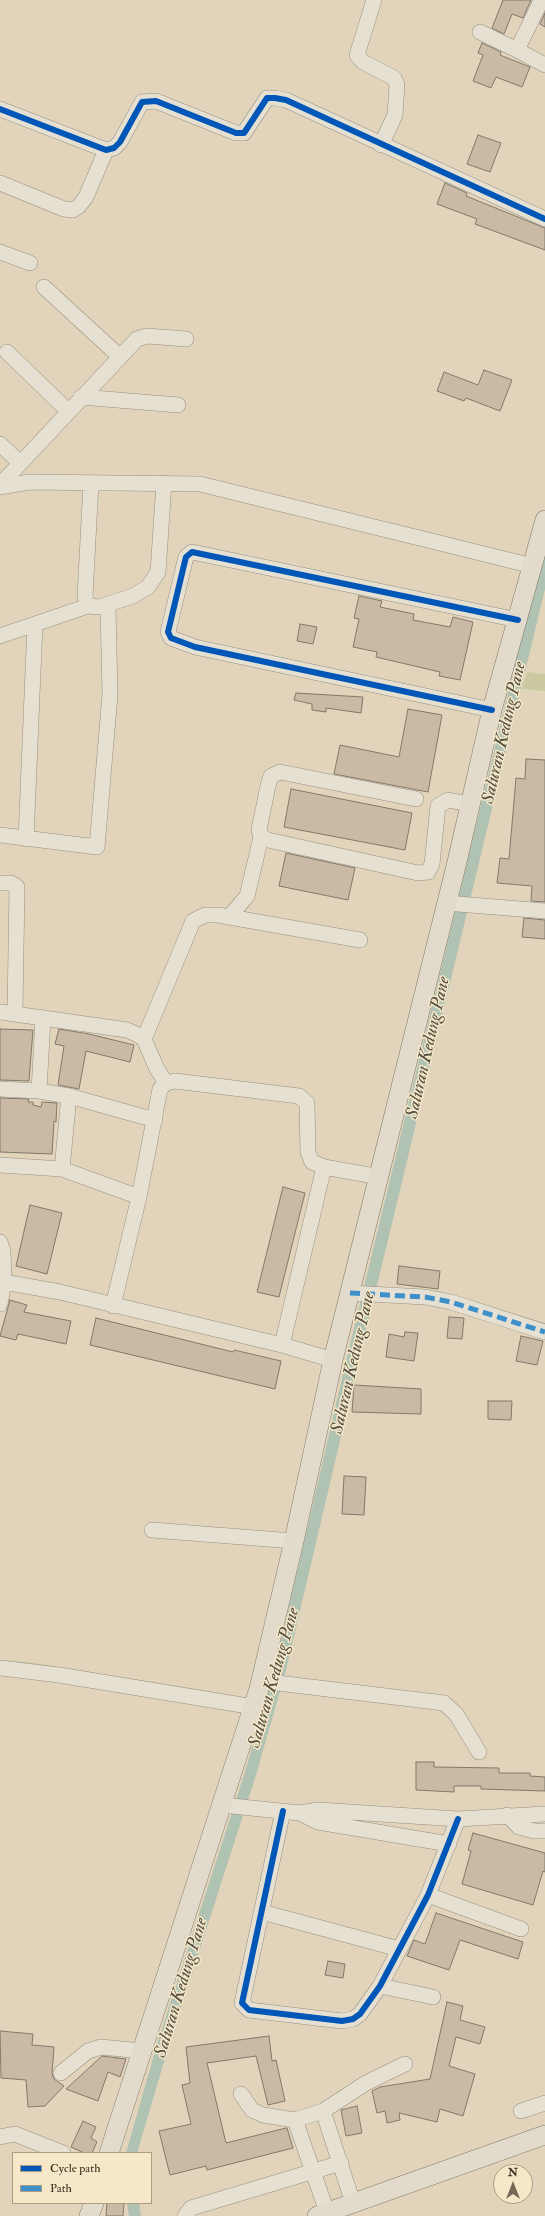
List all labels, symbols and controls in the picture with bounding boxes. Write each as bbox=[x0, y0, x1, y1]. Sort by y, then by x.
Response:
water label: Saluran Kedung Pane bbox=[478, 660, 532, 806]
water label: Saluran Kedung Pane bbox=[402, 975, 456, 1121]
water label: Saluran Kedung Pane bbox=[327, 1290, 381, 1436]
water label: Saluran Kedung Pane bbox=[245, 1605, 305, 1751]
water label: Saluran Kedung Pane bbox=[150, 1916, 214, 2060]
legend bbox=[12, 2152, 152, 2204]
text: Cycle path bbox=[50, 2161, 100, 2176]
north arrow bbox=[493, 2164, 533, 2204]
text: N bbox=[508, 2166, 518, 2179]
text: Path bbox=[50, 2181, 72, 2196]

